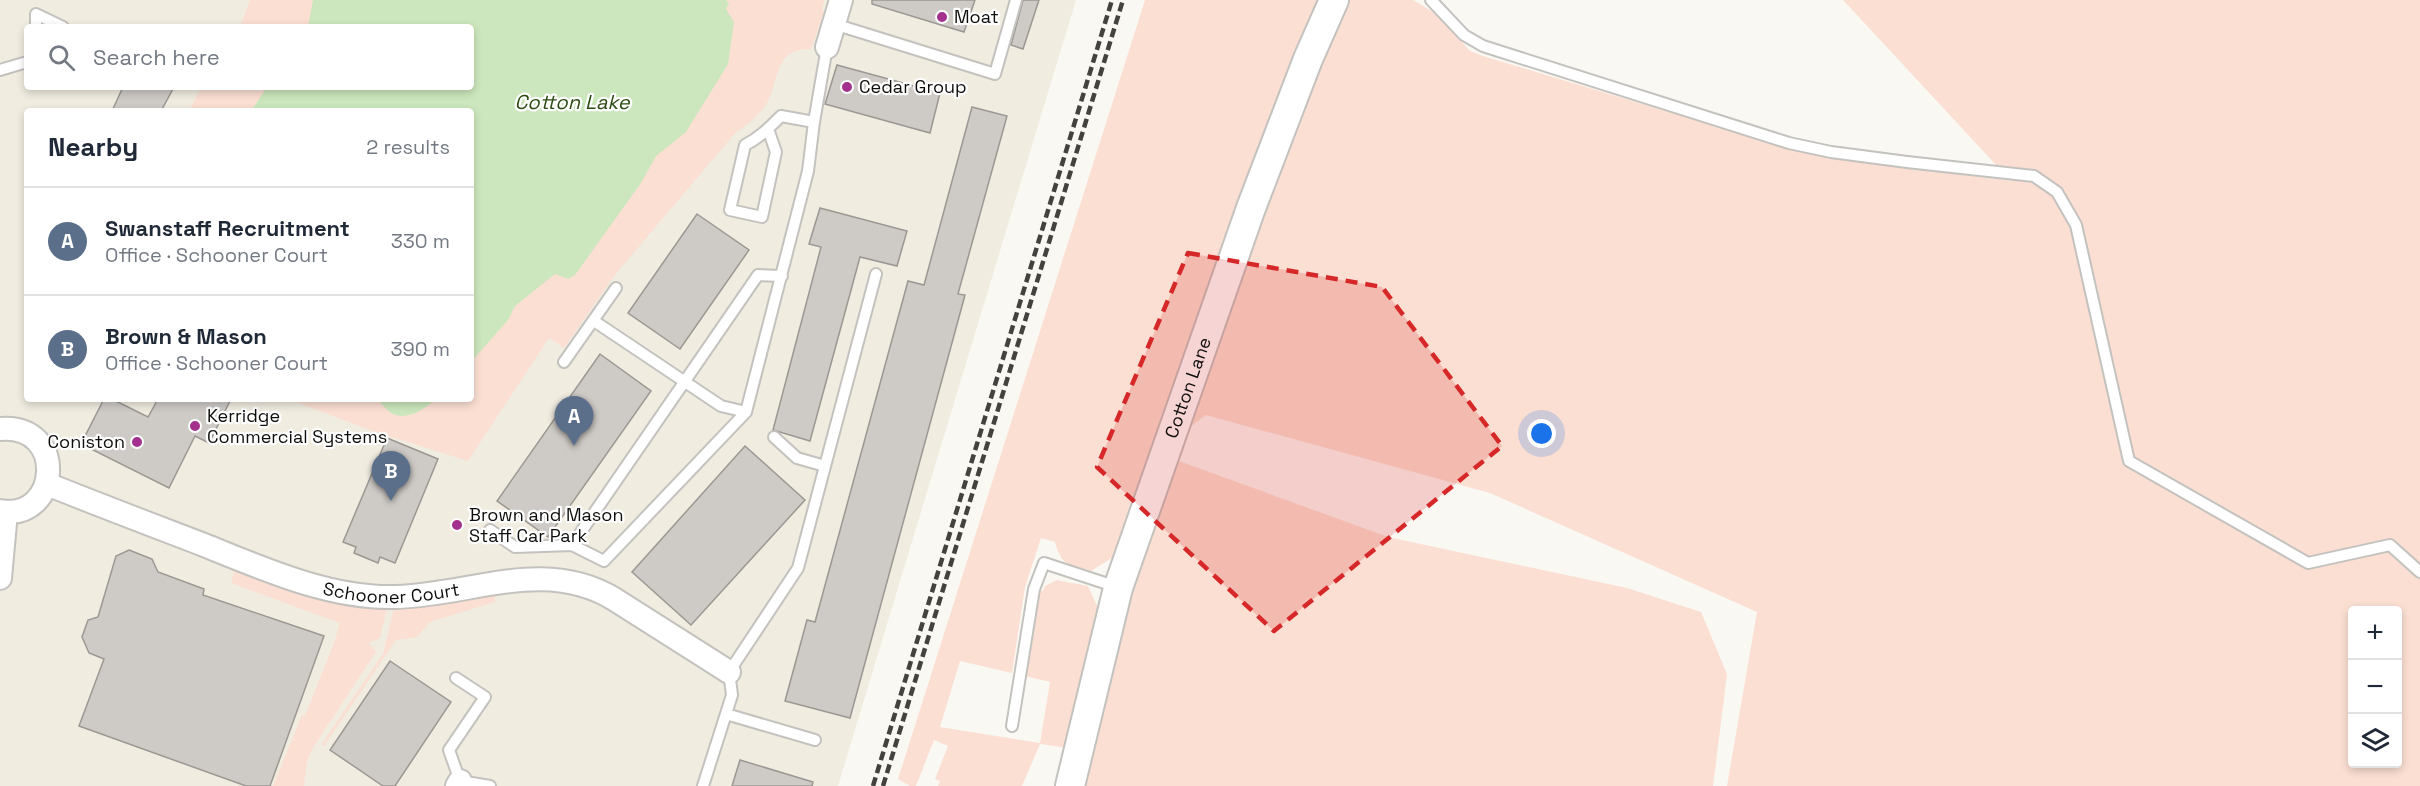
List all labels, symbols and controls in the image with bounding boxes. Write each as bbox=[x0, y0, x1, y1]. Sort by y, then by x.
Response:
place label: Moat bbox=[954, 5, 999, 28]
marker: Moat bbox=[935, 10, 949, 24]
search box bbox=[24, 24, 474, 90]
icon: search bbox=[45, 41, 78, 74]
text: Search here bbox=[93, 43, 220, 71]
place label: Cedar Group bbox=[859, 75, 967, 98]
marker: Cedar Group bbox=[840, 80, 854, 94]
water label: Cotton Lake bbox=[514, 89, 631, 115]
text: Nearby bbox=[48, 130, 138, 164]
text: 2 results bbox=[366, 134, 450, 160]
text: Swanstaff Recruitment bbox=[105, 214, 350, 242]
text: A bbox=[61, 228, 74, 254]
text: 330 m bbox=[391, 228, 450, 254]
text: Office · Schooner Court bbox=[105, 242, 328, 268]
text: Brown & Mason bbox=[105, 322, 267, 350]
street label: Cotton Lane bbox=[1159, 334, 1216, 441]
text: B bbox=[61, 336, 74, 362]
text: 390 m bbox=[391, 336, 450, 362]
text: Office · Schooner Court bbox=[105, 350, 328, 376]
pin: A bbox=[554, 396, 594, 446]
place label: Kerridge Commercial Systems bbox=[207, 404, 387, 448]
marker: Kerridge Commercial Systems bbox=[188, 419, 202, 433]
your location bbox=[1527, 419, 1556, 448]
place label: Coniston bbox=[47, 430, 125, 453]
marker: Coniston bbox=[130, 435, 144, 449]
pin: B bbox=[372, 452, 410, 501]
place label: Brown and Mason Staff Car Park bbox=[469, 503, 623, 547]
marker: Brown and Mason Staff Car Park bbox=[450, 518, 464, 532]
street label: Schooner Court bbox=[321, 576, 461, 608]
map controls bbox=[2348, 606, 2402, 768]
button: + bbox=[2348, 606, 2402, 660]
button: − bbox=[2348, 660, 2402, 714]
button: layers bbox=[2348, 714, 2402, 768]

